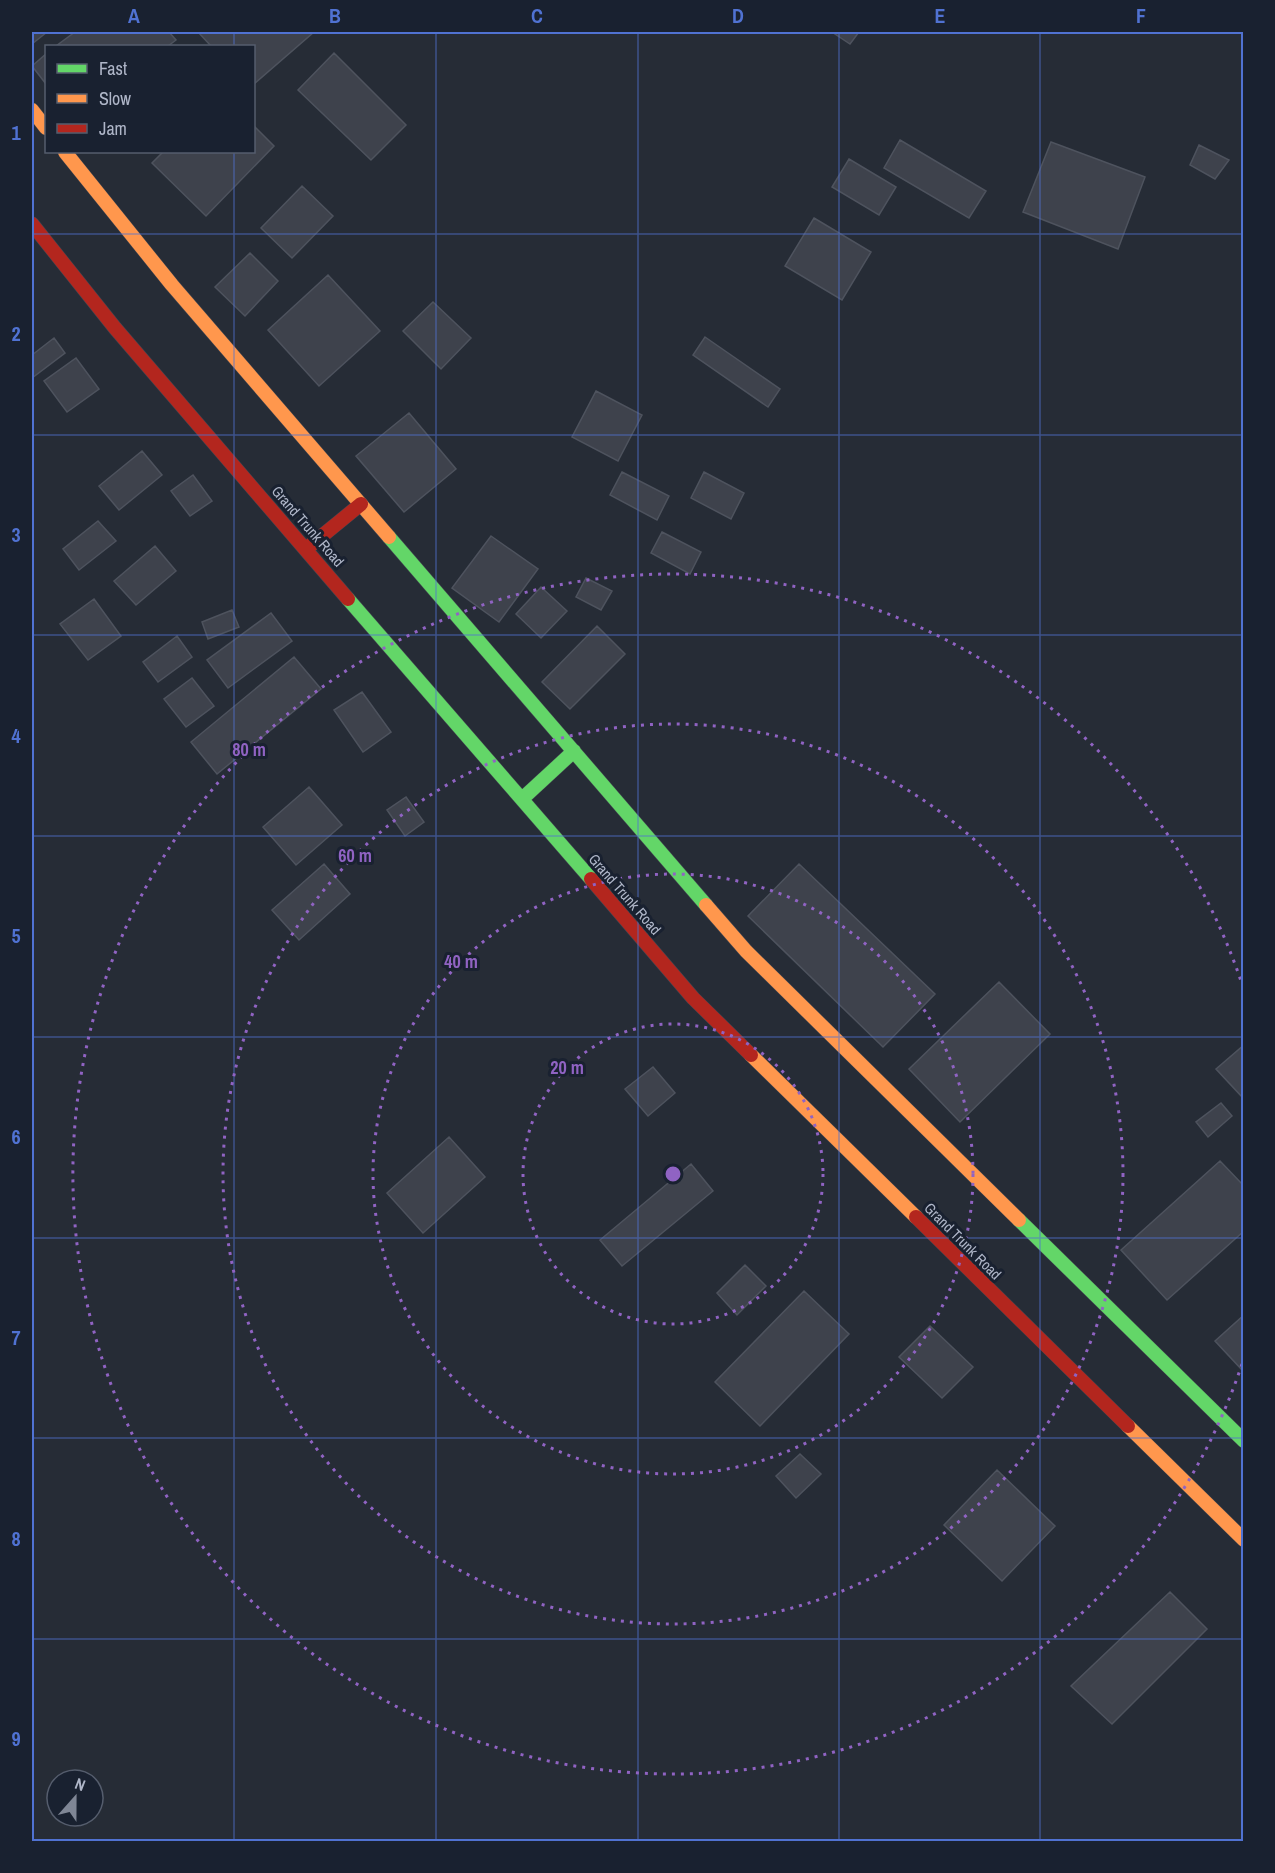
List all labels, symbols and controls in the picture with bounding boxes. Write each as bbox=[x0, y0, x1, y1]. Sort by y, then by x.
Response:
text: A bbox=[128, 2, 140, 29]
text: B bbox=[329, 2, 341, 29]
text: C bbox=[531, 2, 543, 29]
text: D bbox=[732, 2, 744, 29]
text: E bbox=[935, 2, 946, 29]
text: F bbox=[1136, 2, 1146, 29]
legend bbox=[45, 45, 255, 153]
text: Fast bbox=[99, 56, 127, 81]
text: Slow bbox=[99, 86, 131, 111]
text: Jam bbox=[99, 116, 127, 141]
text: 1 bbox=[11, 119, 21, 146]
text: 2 bbox=[11, 320, 21, 347]
street label: Grand Trunk Road bbox=[267, 481, 349, 571]
text: 3 bbox=[11, 521, 21, 548]
text: 4 bbox=[11, 722, 21, 749]
text: 80 m bbox=[232, 737, 266, 762]
text: 60 m bbox=[338, 843, 372, 868]
street label: Grand Trunk Road bbox=[584, 849, 666, 939]
text: 5 bbox=[11, 922, 21, 949]
text: 40 m bbox=[444, 949, 478, 974]
text: 20 m bbox=[550, 1055, 584, 1080]
text: 6 bbox=[11, 1123, 21, 1150]
centre of rings bbox=[663, 1164, 683, 1184]
street label: Grand Trunk Road bbox=[920, 1198, 1006, 1284]
text: 7 bbox=[11, 1324, 21, 1351]
text: 8 bbox=[11, 1525, 21, 1552]
text: 9 bbox=[11, 1725, 21, 1752]
north arrow bbox=[45, 1768, 105, 1828]
text: N bbox=[72, 1772, 89, 1796]

